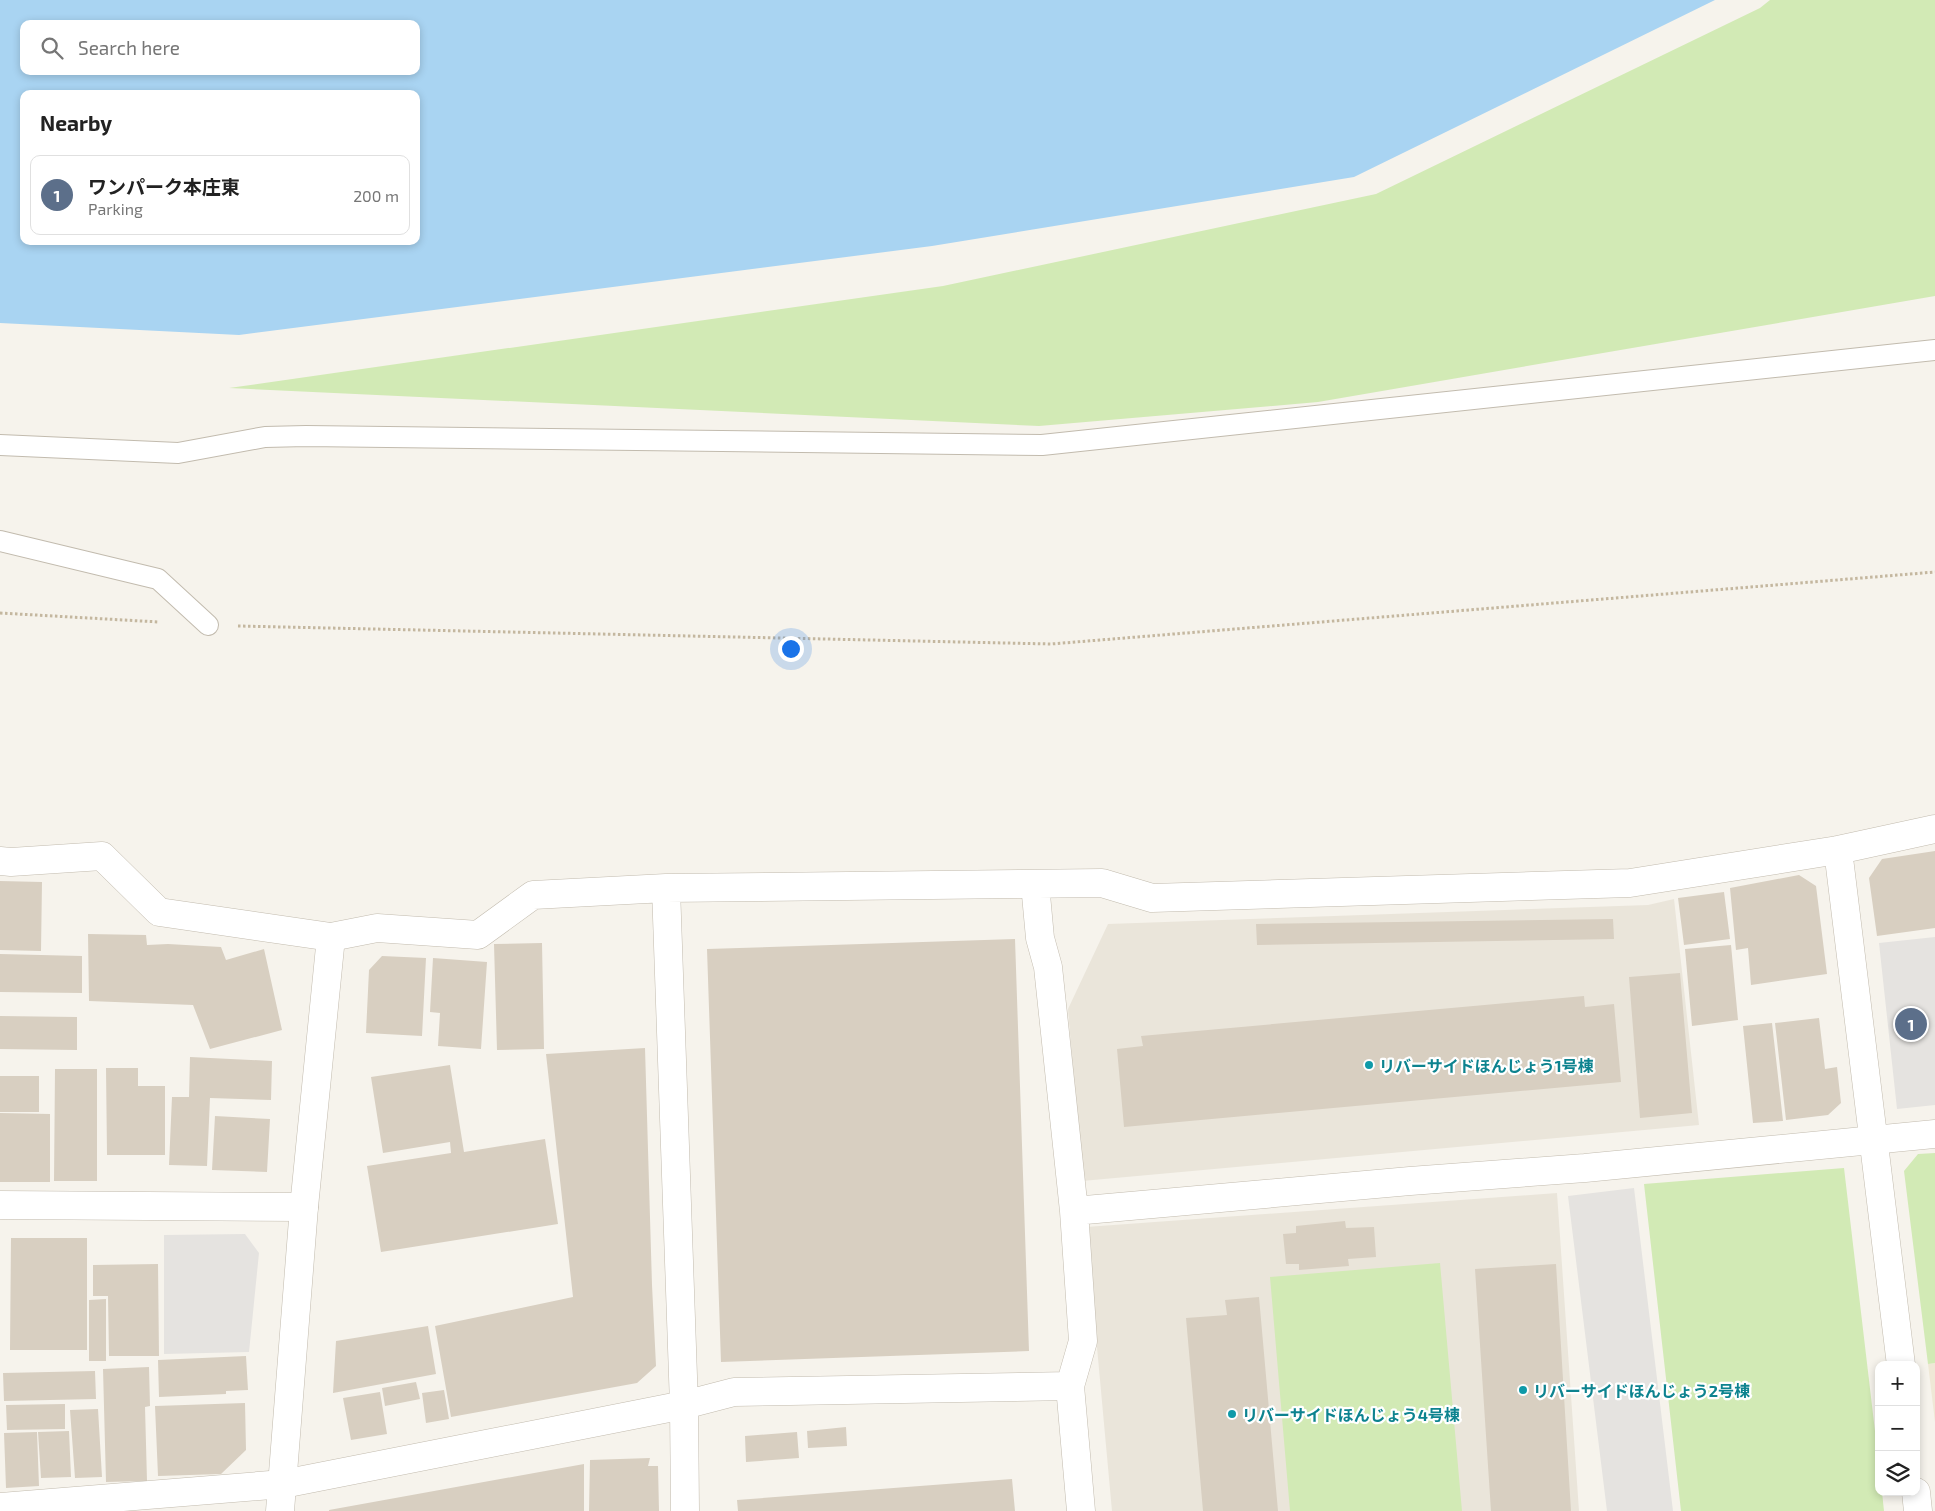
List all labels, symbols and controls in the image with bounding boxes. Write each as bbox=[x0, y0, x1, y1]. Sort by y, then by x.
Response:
search box bbox=[20, 20, 420, 75]
icon: search bbox=[38, 34, 66, 62]
text: Search here bbox=[78, 36, 180, 59]
text: Nearby bbox=[40, 110, 112, 135]
text: ワンパーク本庄東 bbox=[88, 175, 240, 198]
text: 1 bbox=[54, 186, 60, 205]
text: 200 m bbox=[353, 186, 399, 205]
text: Parking bbox=[88, 199, 143, 218]
your location bbox=[778, 636, 804, 662]
pin: 1 bbox=[1895, 1005, 1927, 1043]
place label: リバーサイドほんじょう1号棟 bbox=[1379, 1056, 1594, 1075]
marker: リバーサイドほんじょう1号棟 bbox=[1363, 1059, 1375, 1071]
map controls bbox=[1875, 1361, 1920, 1496]
button: + bbox=[1875, 1361, 1920, 1406]
place label: リバーサイドほんじょう2号棟 bbox=[1533, 1381, 1750, 1400]
marker: リバーサイドほんじょう2号棟 bbox=[1517, 1384, 1529, 1396]
place label: リバーサイドほんじょう4号棟 bbox=[1242, 1405, 1460, 1424]
button: − bbox=[1875, 1406, 1920, 1451]
marker: リバーサイドほんじょう4号棟 bbox=[1226, 1408, 1238, 1420]
button: layers bbox=[1875, 1451, 1920, 1496]

